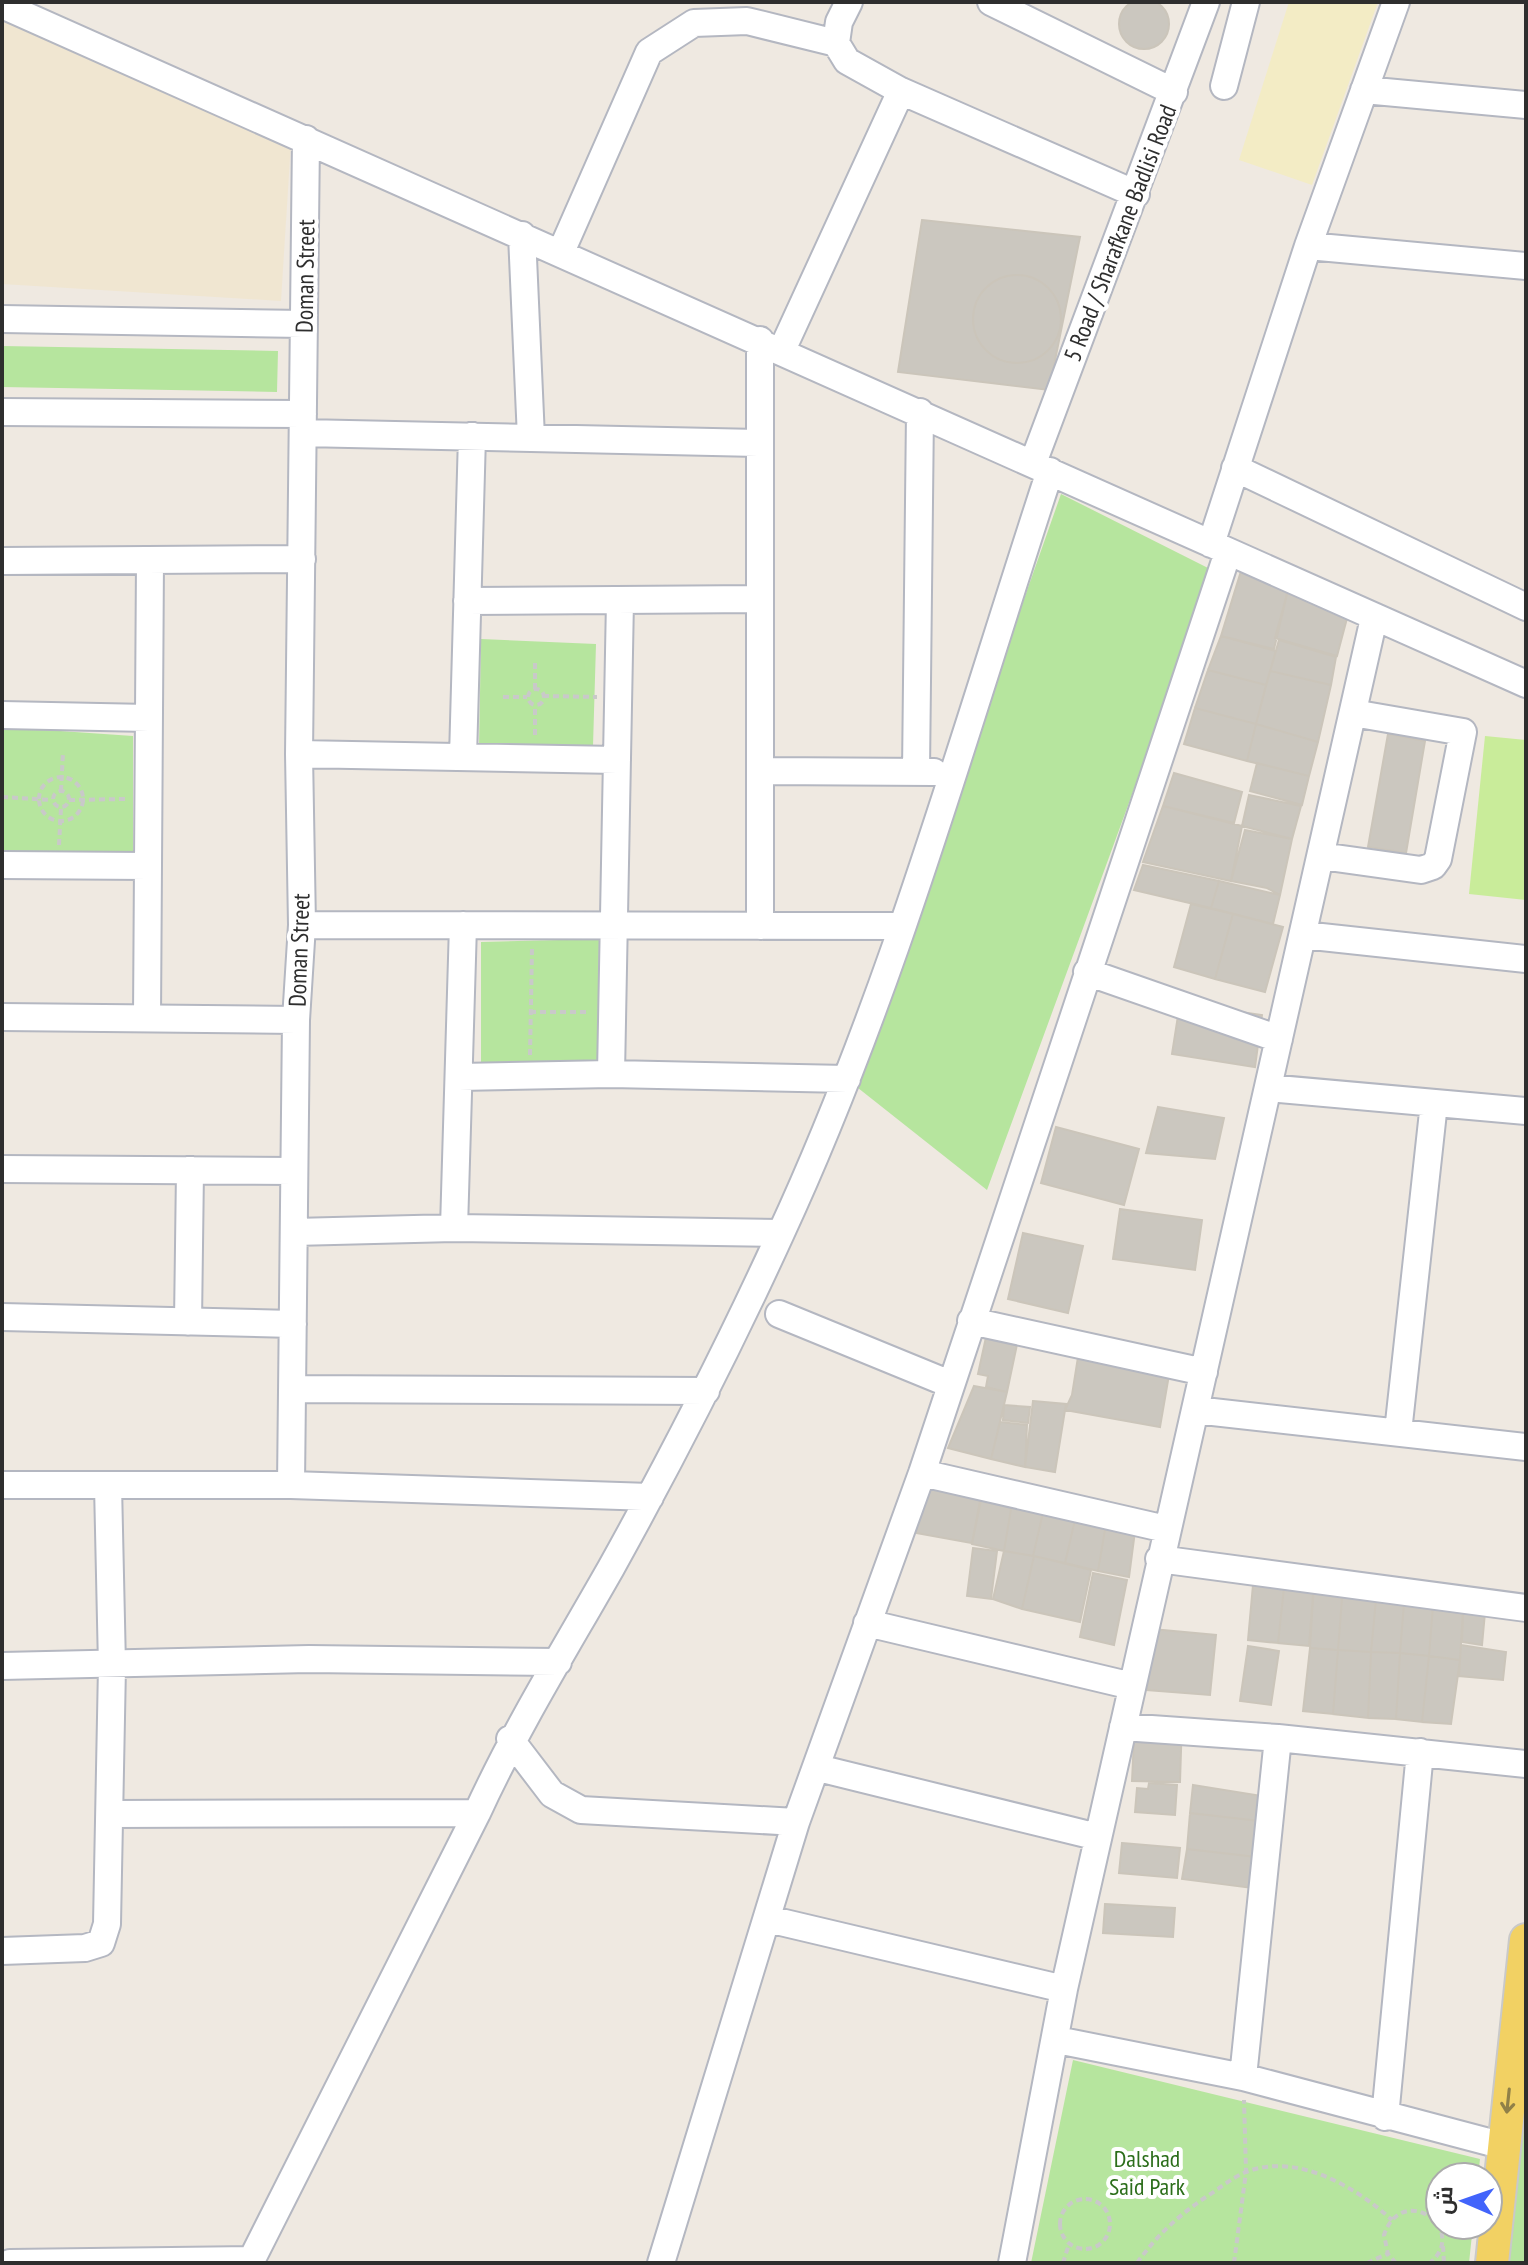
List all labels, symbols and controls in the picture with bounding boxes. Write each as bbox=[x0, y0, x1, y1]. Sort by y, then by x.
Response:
street label: 5 Road / Sharafkane Badlisi Road bbox=[1057, 100, 1183, 366]
street label: Doman Street bbox=[289, 219, 321, 333]
street label: Doman Street bbox=[282, 892, 316, 1007]
one-way arrow bbox=[1501, 2087, 1516, 2114]
park label: Dalshad Said Park bbox=[1109, 2143, 1186, 2202]
north arrow bbox=[1424, 2161, 1504, 2241]
text: ش bbox=[1430, 2186, 1458, 2215]

